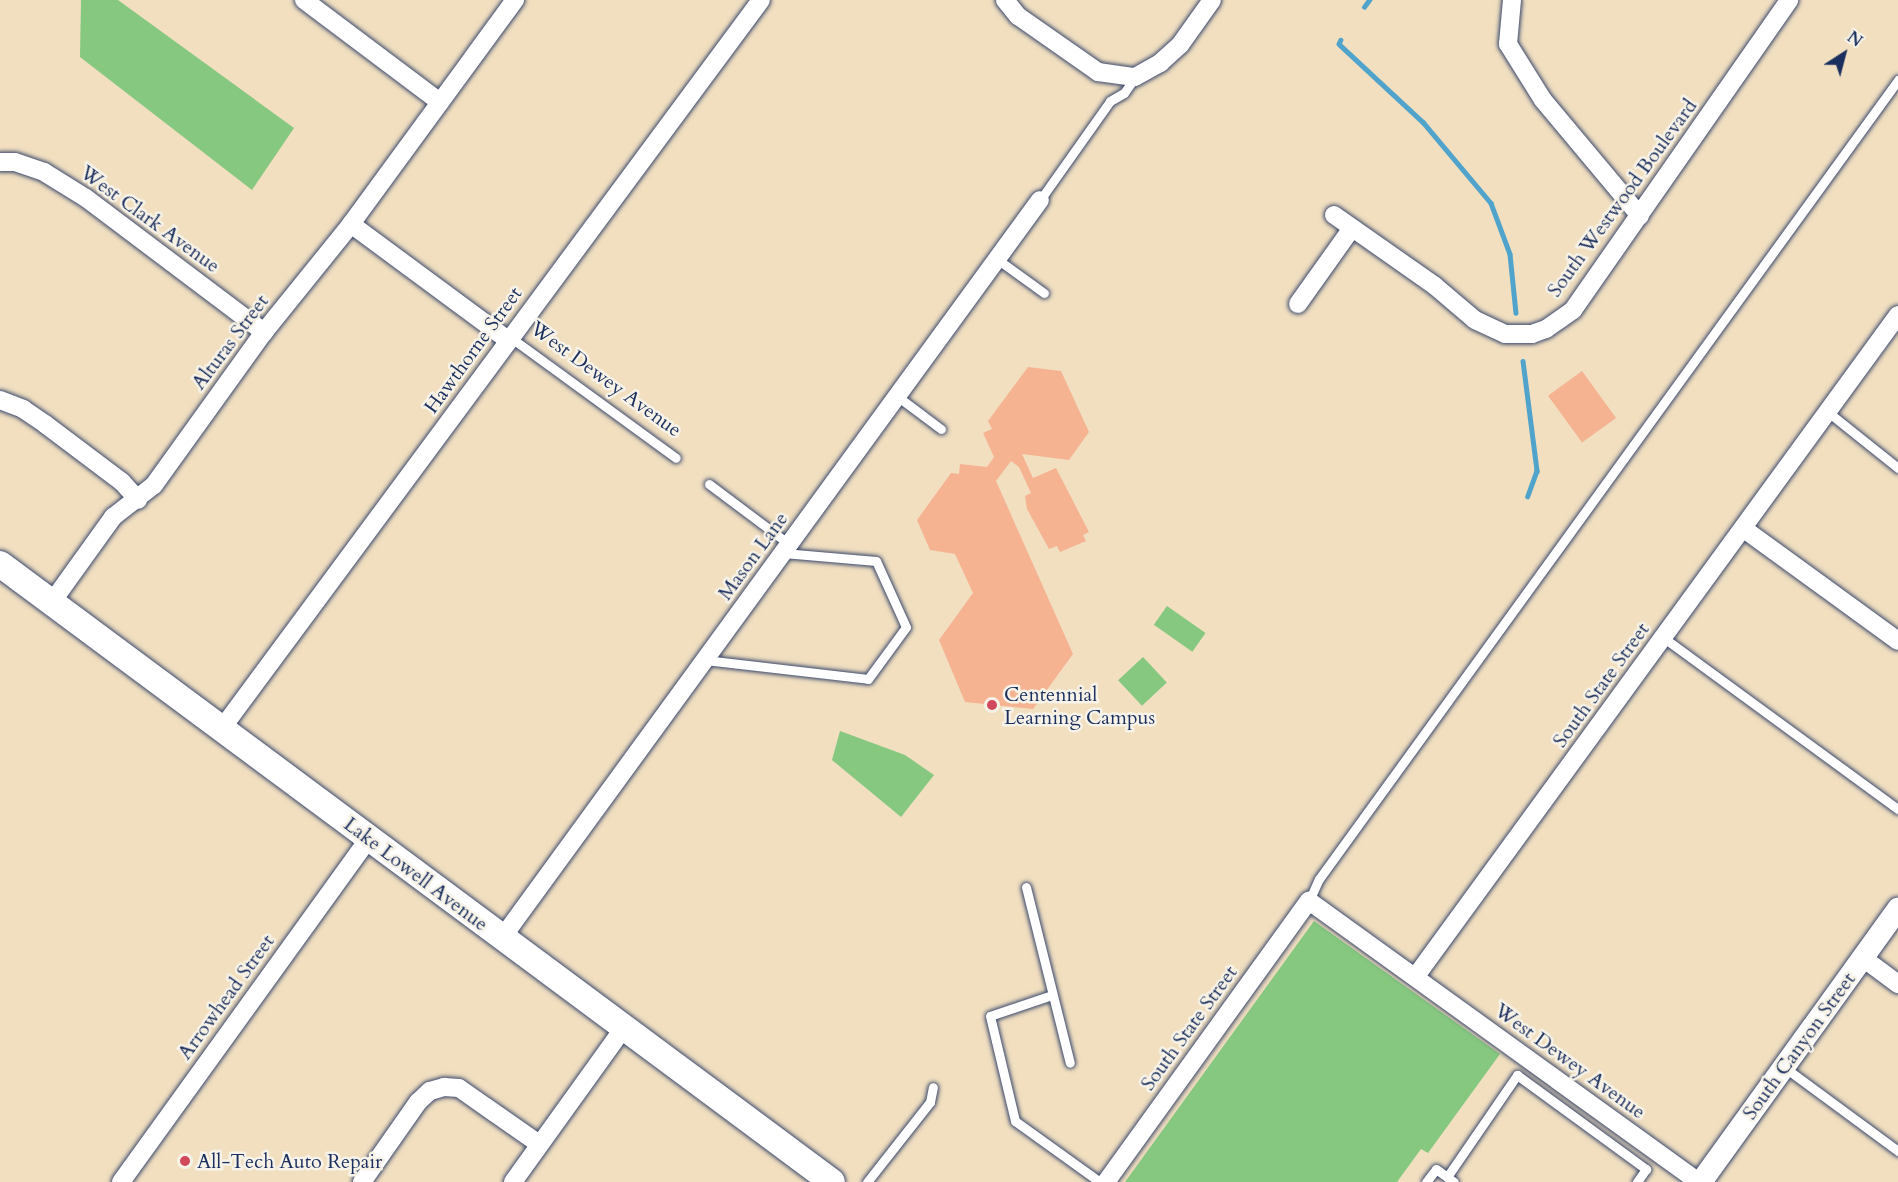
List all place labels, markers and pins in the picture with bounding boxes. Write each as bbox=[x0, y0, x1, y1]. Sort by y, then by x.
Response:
place label: Centennial Learning Campus bbox=[1004, 682, 1155, 729]
marker: Centennial Learning Campus bbox=[985, 698, 999, 712]
place label: All-Tech Auto Repair bbox=[197, 1149, 382, 1173]
marker: All-Tech Auto Repair bbox=[178, 1154, 192, 1168]

